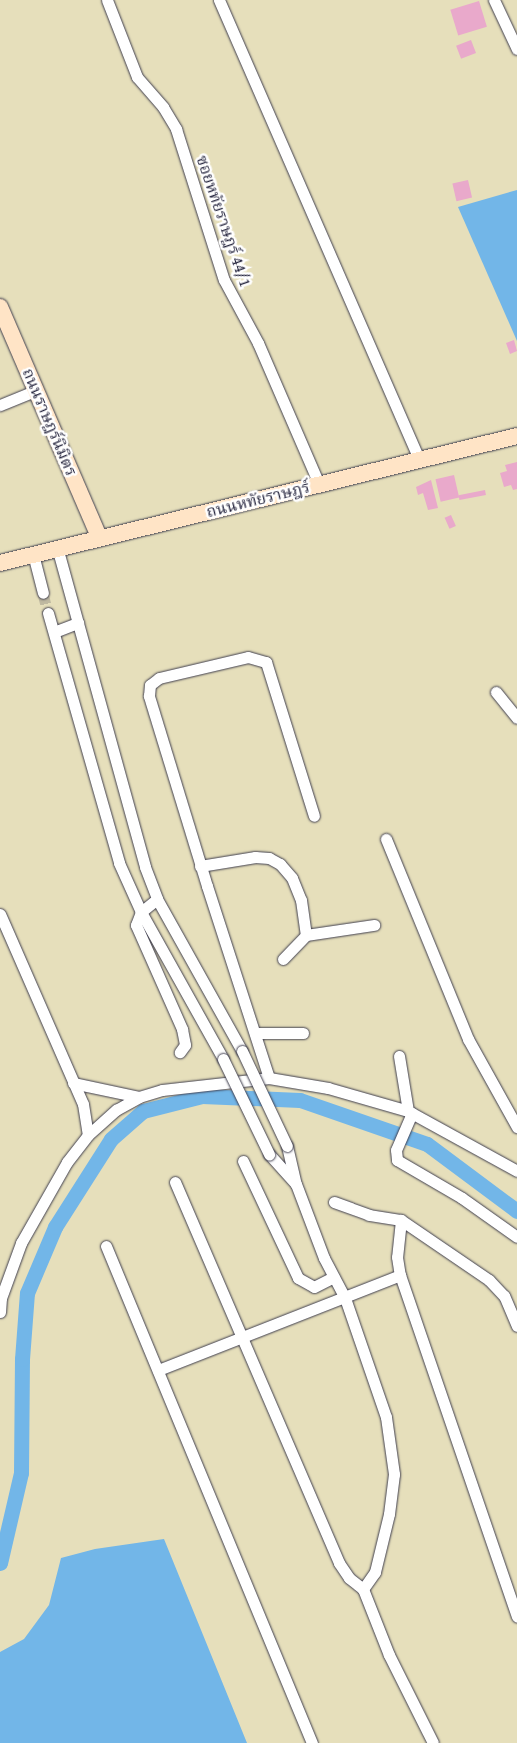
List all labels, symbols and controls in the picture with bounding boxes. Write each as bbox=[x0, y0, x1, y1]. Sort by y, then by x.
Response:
street label: ซอยหทัยราษฎร์ 44/1 bbox=[192, 153, 256, 289]
street label: ถนนราษฎร์นิมิตร bbox=[19, 365, 81, 479]
street label: ถนนหทัยราษฎร์ bbox=[204, 477, 312, 521]

